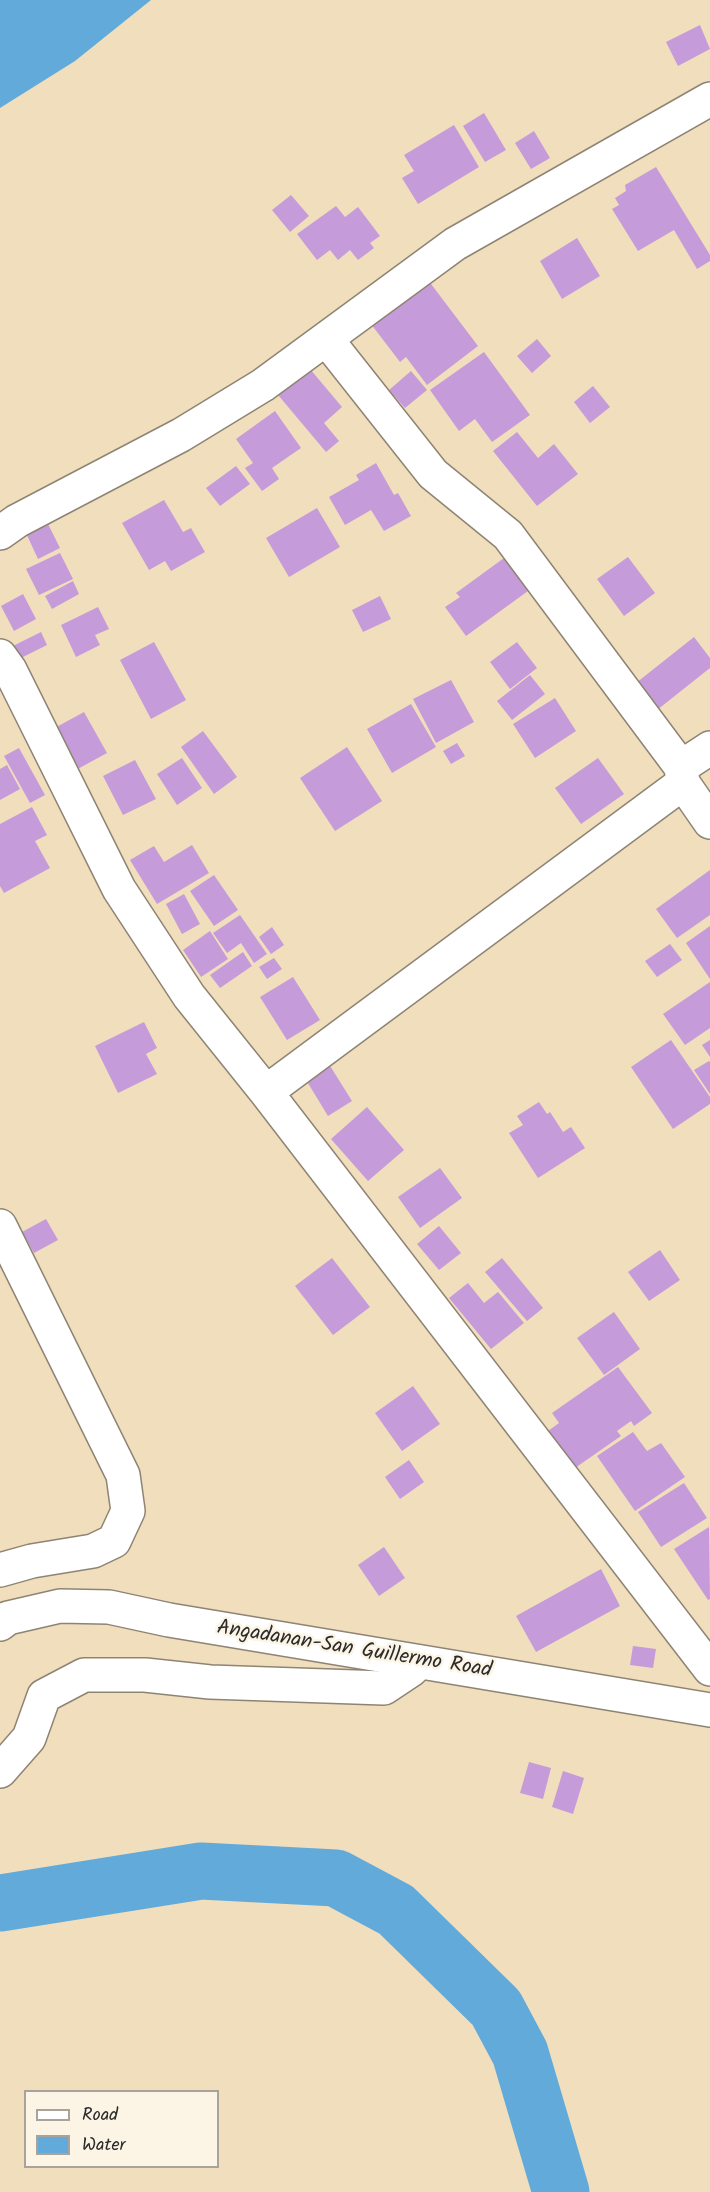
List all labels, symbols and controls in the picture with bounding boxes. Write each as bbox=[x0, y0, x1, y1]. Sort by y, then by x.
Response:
street label: Angadanan-San Guillermo Road bbox=[215, 1617, 493, 1685]
legend bbox=[24, 2090, 219, 2168]
text: Road bbox=[82, 2101, 118, 2130]
text: Water bbox=[82, 2131, 126, 2160]

